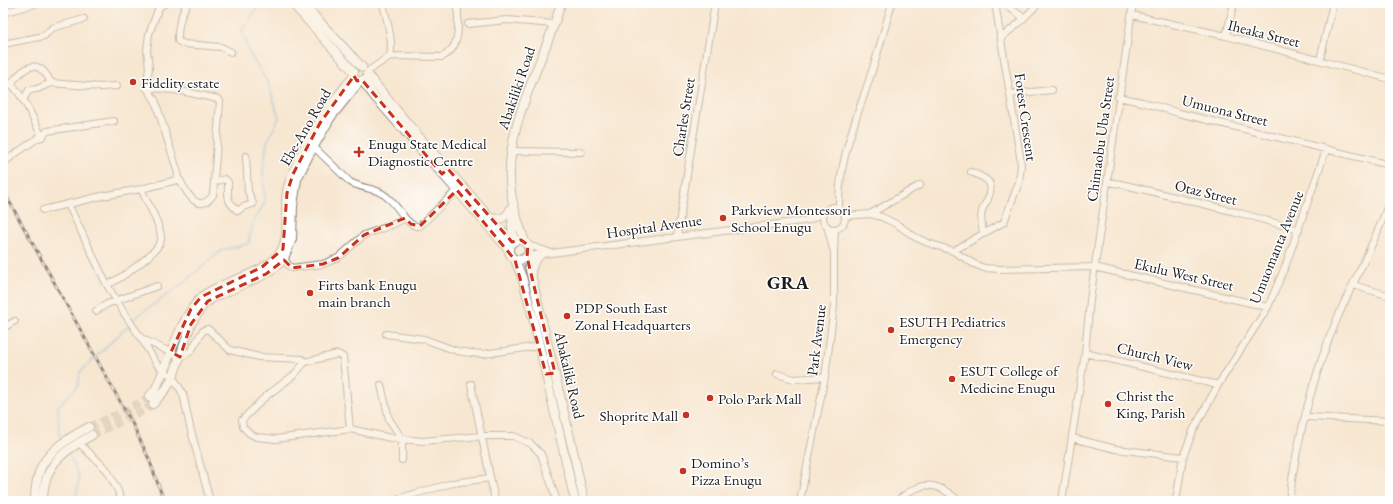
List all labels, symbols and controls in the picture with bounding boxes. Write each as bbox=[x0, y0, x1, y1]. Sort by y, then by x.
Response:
street label: Iheaka Street bbox=[1226, 15, 1302, 51]
street label: Abakiliki Road bbox=[493, 43, 539, 133]
street label: Forest Crescent bbox=[1010, 72, 1042, 163]
place label: Fidelity estate bbox=[141, 73, 219, 92]
street label: Chimaobu Uba Street bbox=[1082, 75, 1118, 203]
street label: Charles Street bbox=[667, 76, 699, 158]
marker: Fidelity estate bbox=[128, 77, 138, 87]
street label: Ebe-Ano Road bbox=[275, 85, 335, 169]
street label: Umuona Street bbox=[1180, 90, 1270, 130]
place label: Enugu State Medical Diagnostic Centre bbox=[368, 134, 487, 170]
marker: Enugu State Medical Diagnostic Centre bbox=[353, 146, 365, 158]
street label: Otaz Street bbox=[1173, 175, 1239, 209]
street label: Umuomanta Avenue bbox=[1245, 187, 1307, 306]
place label: Parkview Montessori School Enugu bbox=[731, 200, 851, 236]
street label: Hospital Avenue bbox=[605, 210, 703, 242]
marker: Parkview Montessori School Enugu bbox=[718, 213, 728, 223]
street label: Ekulu West Street bbox=[1132, 253, 1236, 295]
district label: GRA bbox=[767, 270, 809, 295]
place label: Firts bank Enugu main branch bbox=[318, 275, 417, 311]
marker: Firts bank Enugu main branch bbox=[305, 288, 315, 298]
place label: PDP South East Zonal Headquarters bbox=[575, 298, 691, 334]
street label: Park Avenue bbox=[802, 303, 830, 377]
marker: PDP South East Zonal Headquarters bbox=[562, 311, 572, 321]
place label: ESUTH Pediatrics Emergency bbox=[899, 312, 1006, 348]
marker: ESUTH Pediatrics Emergency bbox=[886, 325, 896, 335]
street label: Abakaliki Road bbox=[550, 328, 589, 421]
street label: Church View bbox=[1115, 337, 1196, 375]
place label: ESUT College of Medicine Enugu bbox=[960, 361, 1060, 397]
marker: ESUT College of Medicine Enugu bbox=[947, 374, 957, 384]
place label: Christ the King, Parish bbox=[1116, 386, 1186, 422]
place label: Polo Park Mall bbox=[718, 389, 802, 408]
marker: Polo Park Mall bbox=[705, 393, 715, 403]
marker: Christ the King, Parish bbox=[1103, 399, 1113, 409]
place label: Shoprite Mall bbox=[599, 406, 678, 425]
marker: Shoprite Mall bbox=[681, 410, 691, 420]
place label: Domino’s Pizza Enugu bbox=[691, 453, 762, 489]
marker: Domino’s Pizza Enugu bbox=[678, 466, 688, 476]

